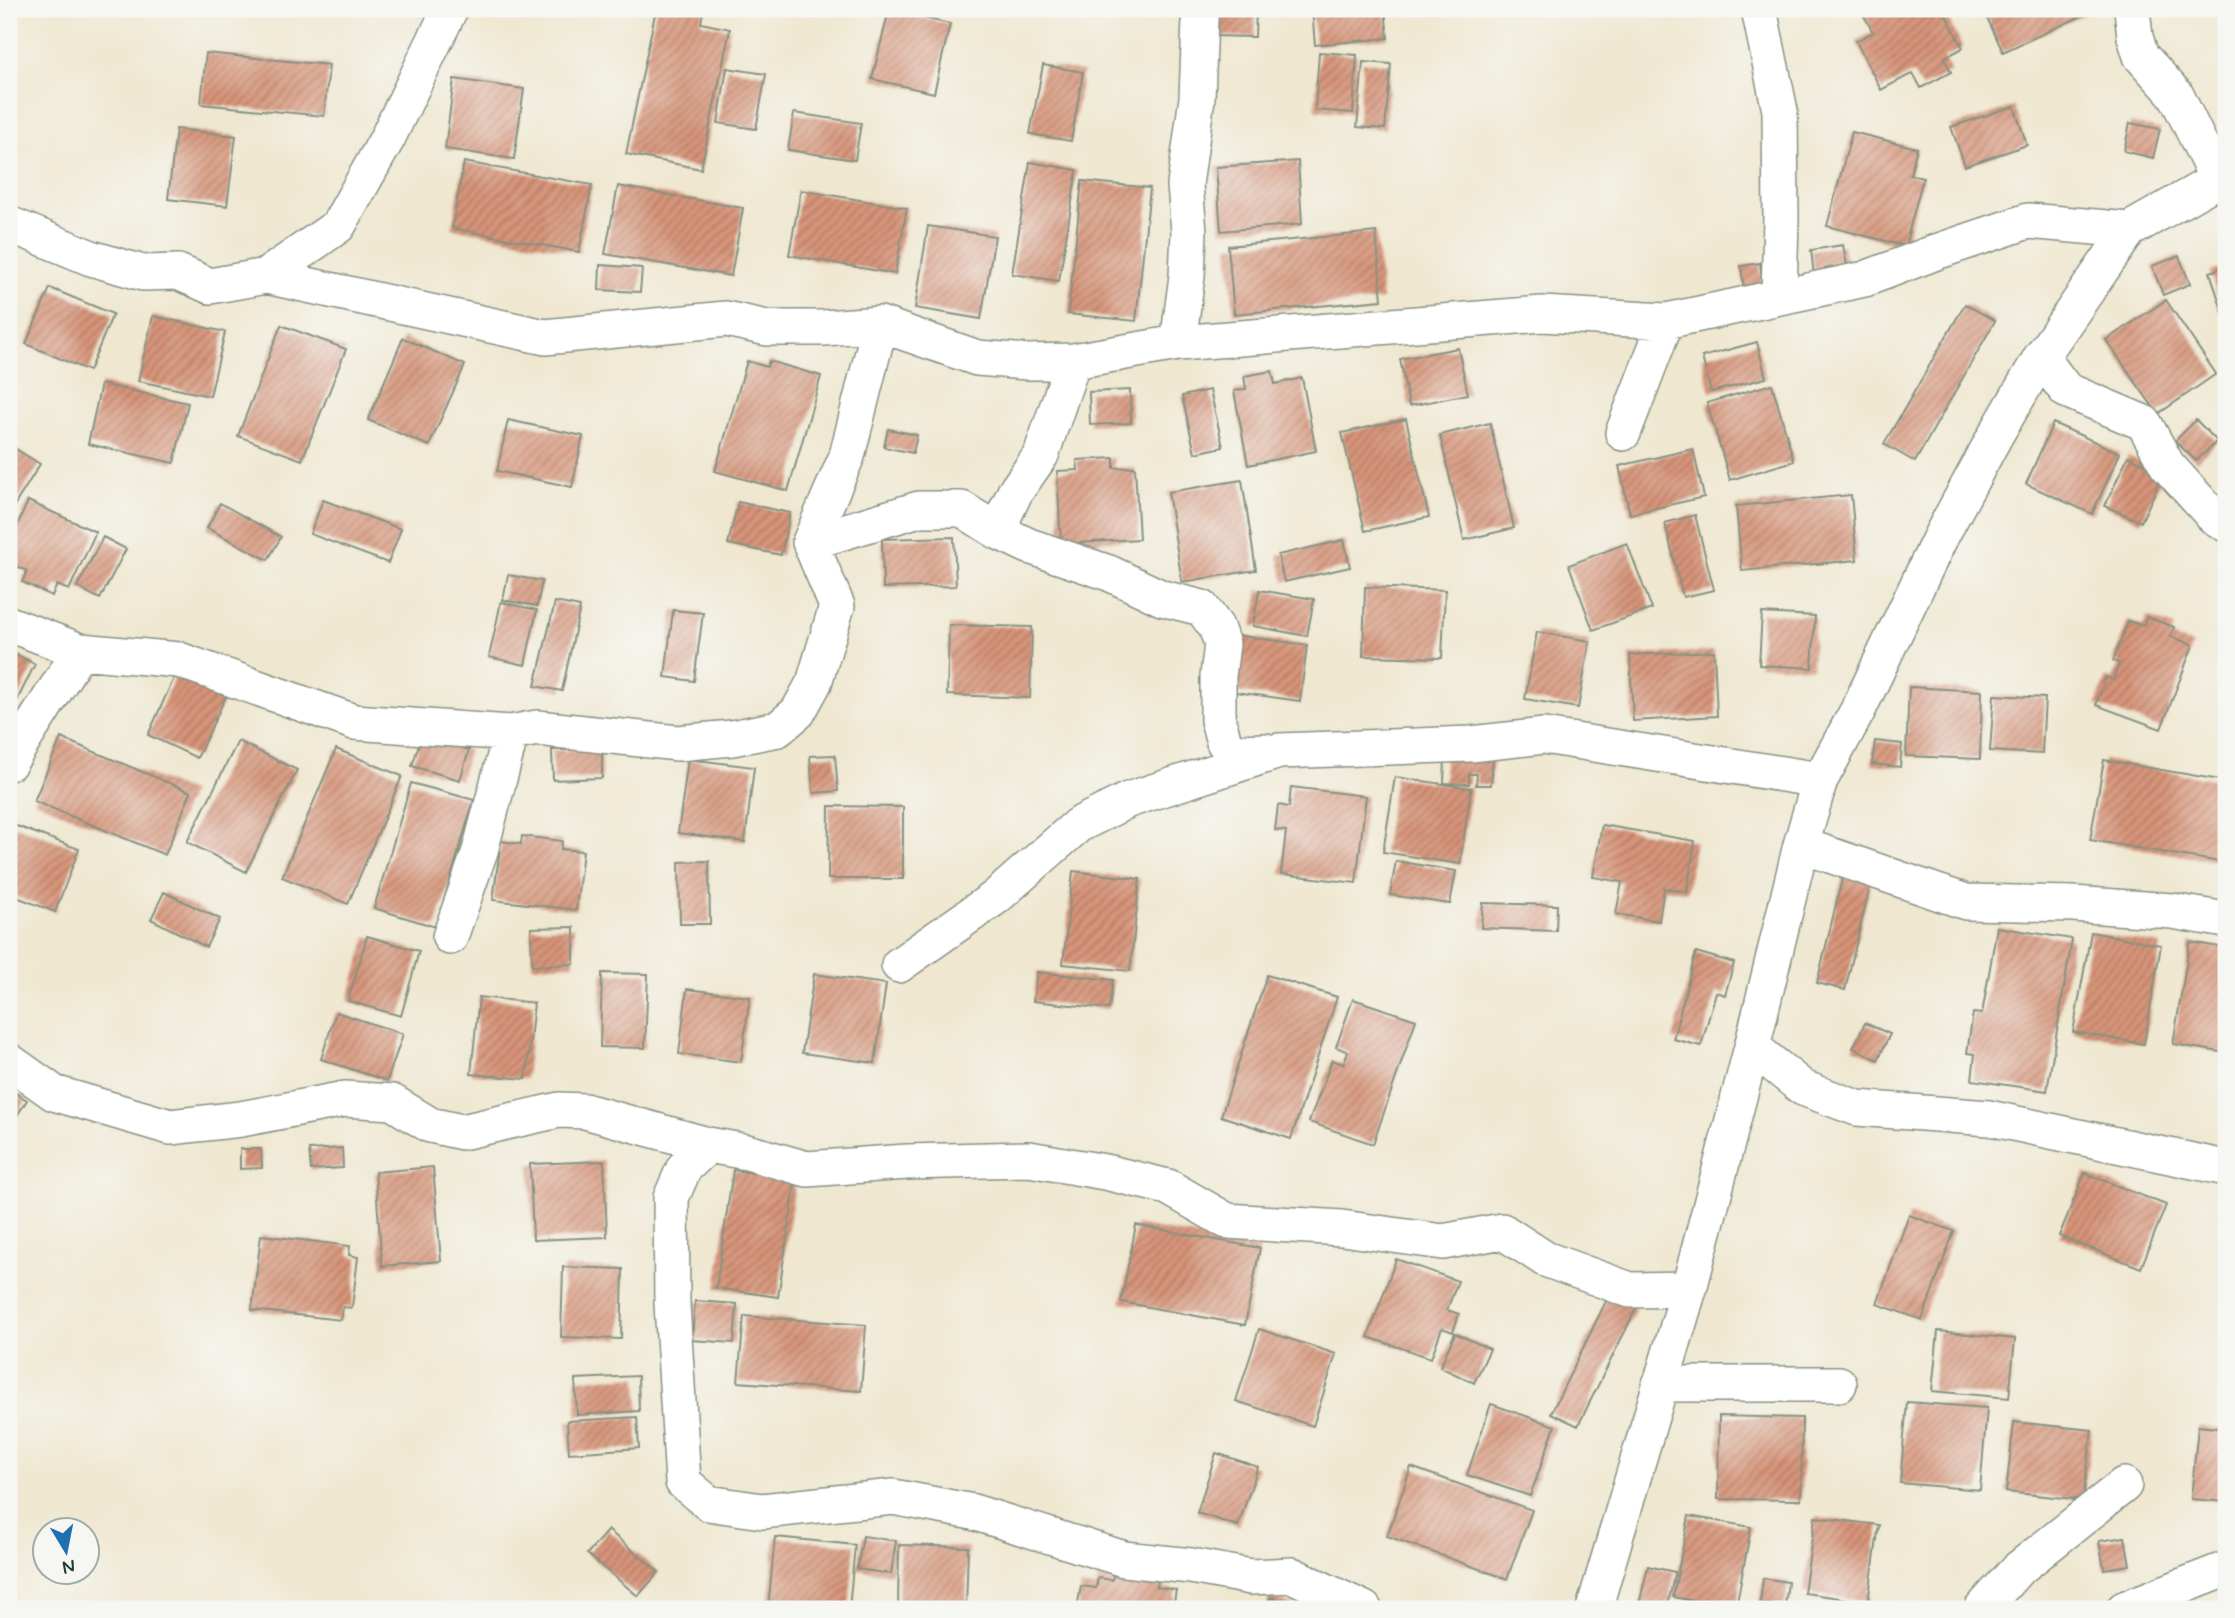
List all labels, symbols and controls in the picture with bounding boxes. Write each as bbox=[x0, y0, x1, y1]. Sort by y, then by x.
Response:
north arrow bbox=[32, 1516, 102, 1586]
text: N bbox=[60, 1553, 77, 1580]

